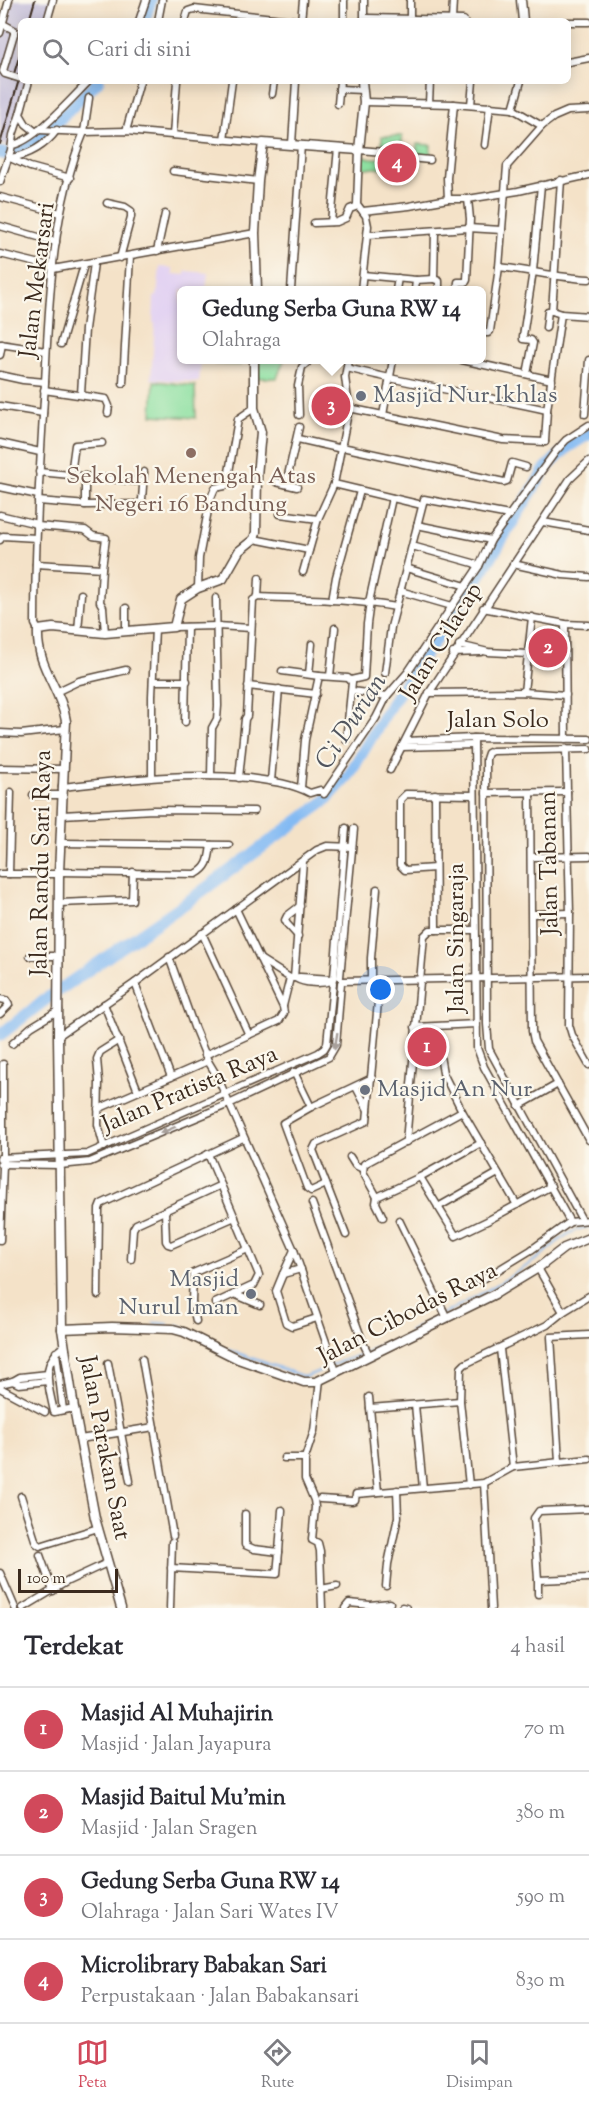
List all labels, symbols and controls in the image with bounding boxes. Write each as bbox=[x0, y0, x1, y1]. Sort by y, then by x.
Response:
search box bbox=[18, 18, 571, 84]
icon: search bbox=[39, 35, 72, 68]
text: Cari di sini bbox=[87, 35, 191, 67]
pin: 4 bbox=[378, 140, 416, 186]
street label: Jalan Mekarsari bbox=[11, 200, 64, 362]
popup bbox=[177, 286, 486, 364]
text: Gedung Serba Guna RW 14 bbox=[202, 295, 461, 327]
text: Olahraga bbox=[202, 327, 281, 356]
place label: Masjid Nur Ikhlas bbox=[373, 379, 557, 413]
pin: 3 bbox=[312, 384, 350, 428]
marker: Masjid Nur Ikhlas bbox=[354, 389, 368, 403]
marker: Sekolah Menengah Atas Negeri 16 Bandung bbox=[184, 446, 198, 460]
place label: Sekolah Menengah Atas Negeri 16 Bandung bbox=[66, 460, 316, 522]
street label: Jalan Cilacap bbox=[391, 576, 492, 709]
pin: 2 bbox=[528, 626, 568, 670]
water label: Ci Durian bbox=[307, 666, 397, 777]
street label: Jalan Solo bbox=[445, 704, 549, 738]
street label: Jalan Randu Sari Raya bbox=[23, 749, 61, 979]
street label: Jalan Tabanan bbox=[532, 791, 568, 937]
street label: Jalan Singaraja bbox=[440, 863, 474, 1015]
your location bbox=[366, 975, 395, 1004]
pin: 1 bbox=[408, 1024, 446, 1070]
one-way arrow bbox=[331, 1032, 340, 1051]
street label: Jalan Pratista Raya bbox=[95, 1038, 283, 1143]
place label: Masjid An Nur bbox=[377, 1073, 532, 1107]
marker: Masjid An Nur bbox=[358, 1083, 372, 1097]
one-way arrow bbox=[158, 1125, 176, 1135]
street label: Jalan Cibodas Raya bbox=[311, 1254, 504, 1375]
place label: Masjid Nurul Iman bbox=[119, 1263, 239, 1325]
marker: Masjid Nurul Iman bbox=[244, 1287, 258, 1301]
street label: Jalan Parakan Saat bbox=[69, 1351, 139, 1543]
scale bar bbox=[18, 1566, 118, 1594]
text: 100 m bbox=[27, 1568, 66, 1591]
text: Terdekat bbox=[24, 1629, 123, 1666]
text: 4 hasil bbox=[511, 1633, 565, 1662]
text: Masjid Al Muhajirin bbox=[81, 1699, 273, 1731]
text: 1 bbox=[40, 1715, 47, 1744]
text: 70 m bbox=[524, 1715, 565, 1744]
text: Masjid · Jalan Jayapura bbox=[81, 1731, 271, 1760]
text: Masjid Baitul Mu'min bbox=[81, 1783, 286, 1815]
text: 2 bbox=[39, 1799, 48, 1828]
text: 380 m bbox=[516, 1799, 565, 1828]
text: Masjid · Jalan Sragen bbox=[81, 1815, 258, 1844]
text: Gedung Serba Guna RW 14 bbox=[81, 1867, 340, 1899]
text: 3 bbox=[39, 1883, 48, 1912]
text: 590 m bbox=[517, 1883, 565, 1912]
text: Olahraga · Jalan Sari Wates IV bbox=[81, 1899, 339, 1928]
text: Microlibrary Babakan Sari bbox=[81, 1951, 327, 1983]
text: 4 bbox=[38, 1967, 49, 1996]
text: 830 m bbox=[516, 1967, 565, 1996]
text: Perpustakaan · Jalan Babakansari bbox=[81, 1983, 359, 2012]
tab: Peta bbox=[76, 2036, 109, 2095]
tab: Rute bbox=[261, 2036, 294, 2095]
tab: Disimpan bbox=[446, 2036, 513, 2095]

